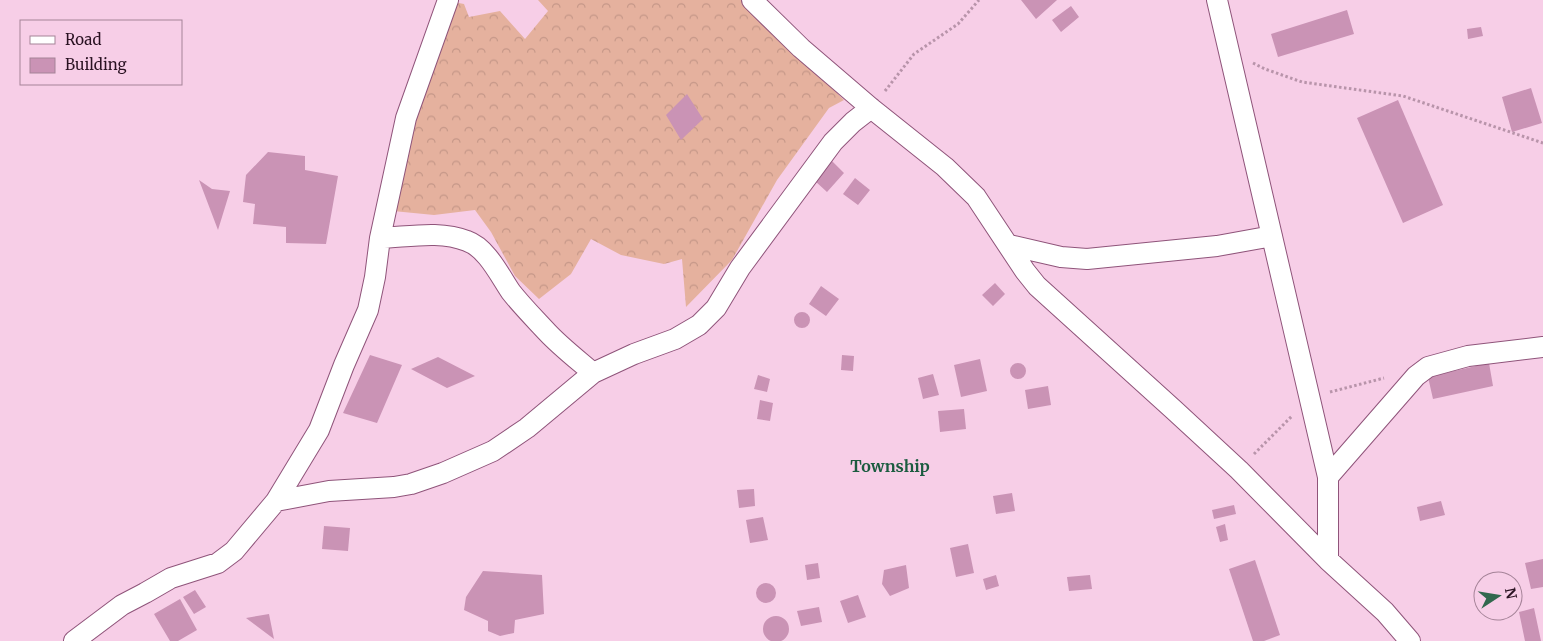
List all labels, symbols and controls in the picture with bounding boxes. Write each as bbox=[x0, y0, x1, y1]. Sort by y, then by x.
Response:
legend bbox=[20, 20, 182, 85]
text: Road bbox=[65, 30, 101, 49]
text: Building bbox=[65, 55, 127, 74]
district label: Township bbox=[850, 456, 930, 476]
north arrow bbox=[1473, 571, 1523, 621]
text: N bbox=[1501, 586, 1521, 601]

